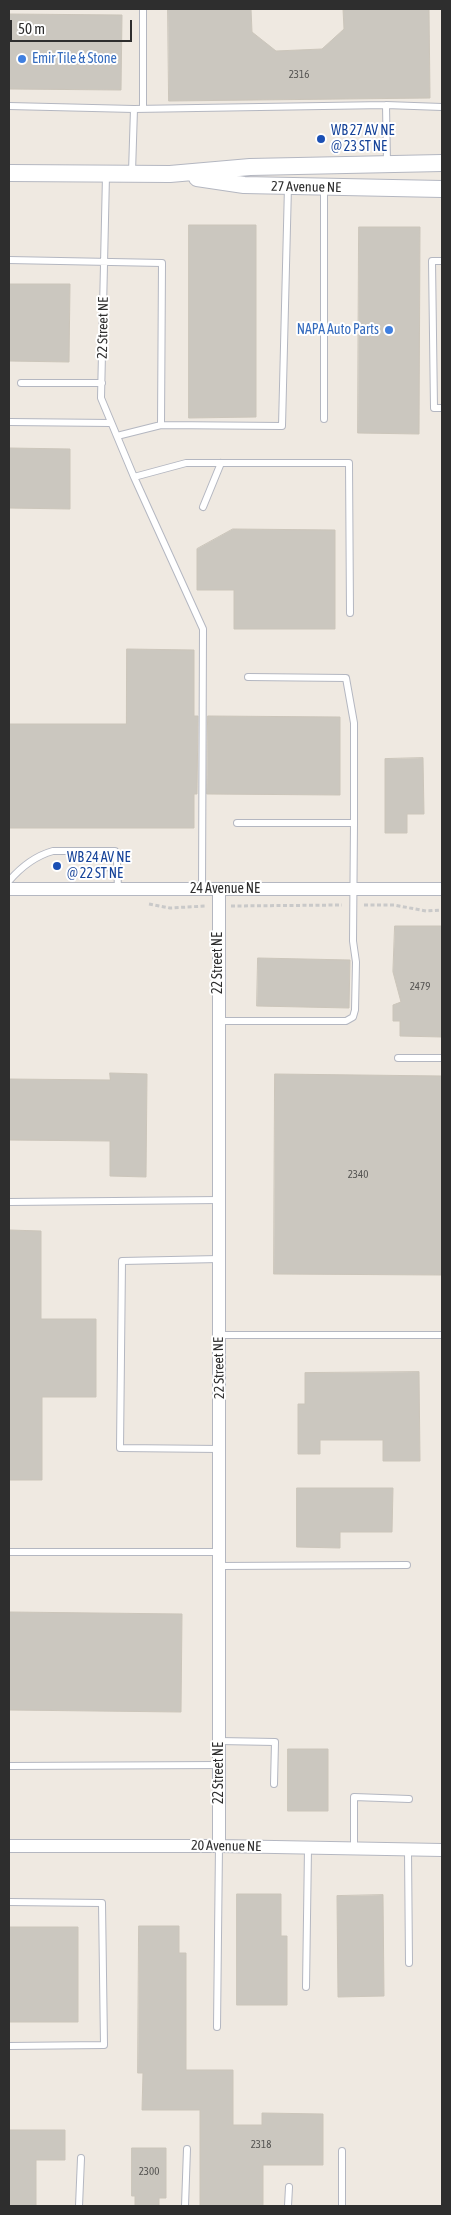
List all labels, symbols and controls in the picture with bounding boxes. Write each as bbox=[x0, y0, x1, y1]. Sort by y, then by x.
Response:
scale bar bbox=[12, 10, 135, 42]
text: 50 m bbox=[18, 20, 45, 37]
place label: Emir Tile & Stone bbox=[32, 51, 117, 67]
marker: Emir Tile & Stone bbox=[16, 53, 28, 65]
house number: 2316 bbox=[289, 68, 309, 82]
place label: WB 27 AV NE @ 23 ST NE bbox=[331, 123, 394, 156]
marker: WB 27 AV NE @ 23 ST NE bbox=[315, 133, 327, 145]
street label: 27 Avenue NE bbox=[271, 178, 341, 196]
street label: 22 Street NE bbox=[94, 297, 112, 359]
place label: NAPA Auto Parts bbox=[297, 322, 379, 338]
marker: NAPA Auto Parts bbox=[383, 324, 395, 336]
place label: WB 24 AV NE @ 22 ST NE bbox=[67, 850, 130, 882]
marker: WB 24 AV NE @ 22 ST NE bbox=[51, 860, 63, 872]
street label: 24 Avenue NE bbox=[190, 881, 260, 897]
street label: 22 Street NE bbox=[210, 932, 226, 994]
house number: 2479 bbox=[410, 980, 430, 994]
house number: 2340 bbox=[348, 1168, 368, 1182]
street label: 22 Street NE bbox=[210, 1337, 228, 1399]
street label: 22 Street NE bbox=[211, 1742, 227, 1804]
street label: 20 Avenue NE bbox=[191, 1837, 261, 1855]
house number: 2318 bbox=[251, 2138, 271, 2152]
house number: 2300 bbox=[139, 2165, 159, 2179]

